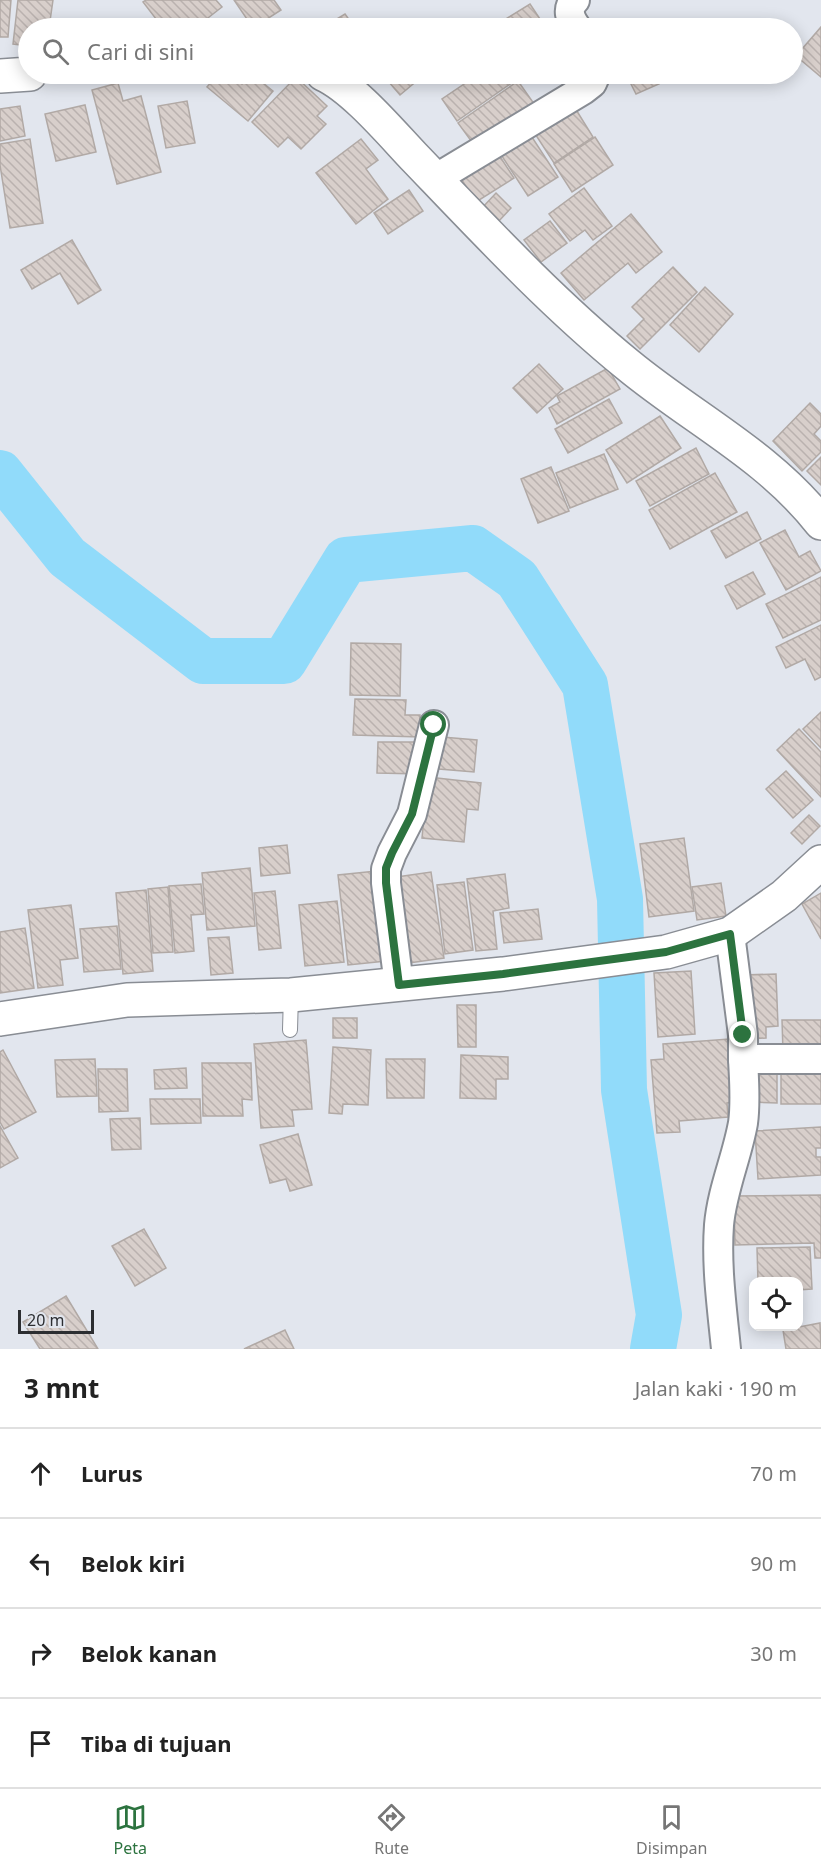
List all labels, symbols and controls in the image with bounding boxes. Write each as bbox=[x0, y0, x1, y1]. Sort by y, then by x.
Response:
search box bbox=[18, 18, 803, 84]
icon: search bbox=[39, 35, 72, 68]
text: Cari di sini bbox=[87, 36, 194, 66]
route start bbox=[420, 711, 446, 737]
route end bbox=[729, 1021, 755, 1047]
map controls bbox=[749, 1277, 803, 1331]
button: locate bbox=[749, 1277, 803, 1331]
scale bar bbox=[18, 1307, 94, 1334]
text: 20 m bbox=[27, 1309, 64, 1331]
text: 3 mnt bbox=[24, 1370, 99, 1406]
text: Jalan kaki · 190 m bbox=[635, 1375, 797, 1402]
icon: ahead bbox=[24, 1457, 57, 1490]
text: Lurus bbox=[81, 1458, 143, 1488]
text: 70 m bbox=[750, 1460, 797, 1487]
icon: left bbox=[24, 1547, 57, 1580]
text: Belok kiri bbox=[81, 1548, 185, 1578]
text: 90 m bbox=[750, 1550, 797, 1577]
icon: right bbox=[24, 1637, 57, 1670]
text: Belok kanan bbox=[81, 1638, 217, 1668]
text: 30 m bbox=[750, 1640, 797, 1667]
icon: arrive bbox=[24, 1727, 57, 1760]
text: Tiba di tujuan bbox=[81, 1728, 231, 1758]
tab: Peta bbox=[114, 1801, 147, 1859]
tab: Rute bbox=[374, 1801, 409, 1859]
tab: Disimpan bbox=[636, 1801, 707, 1859]

